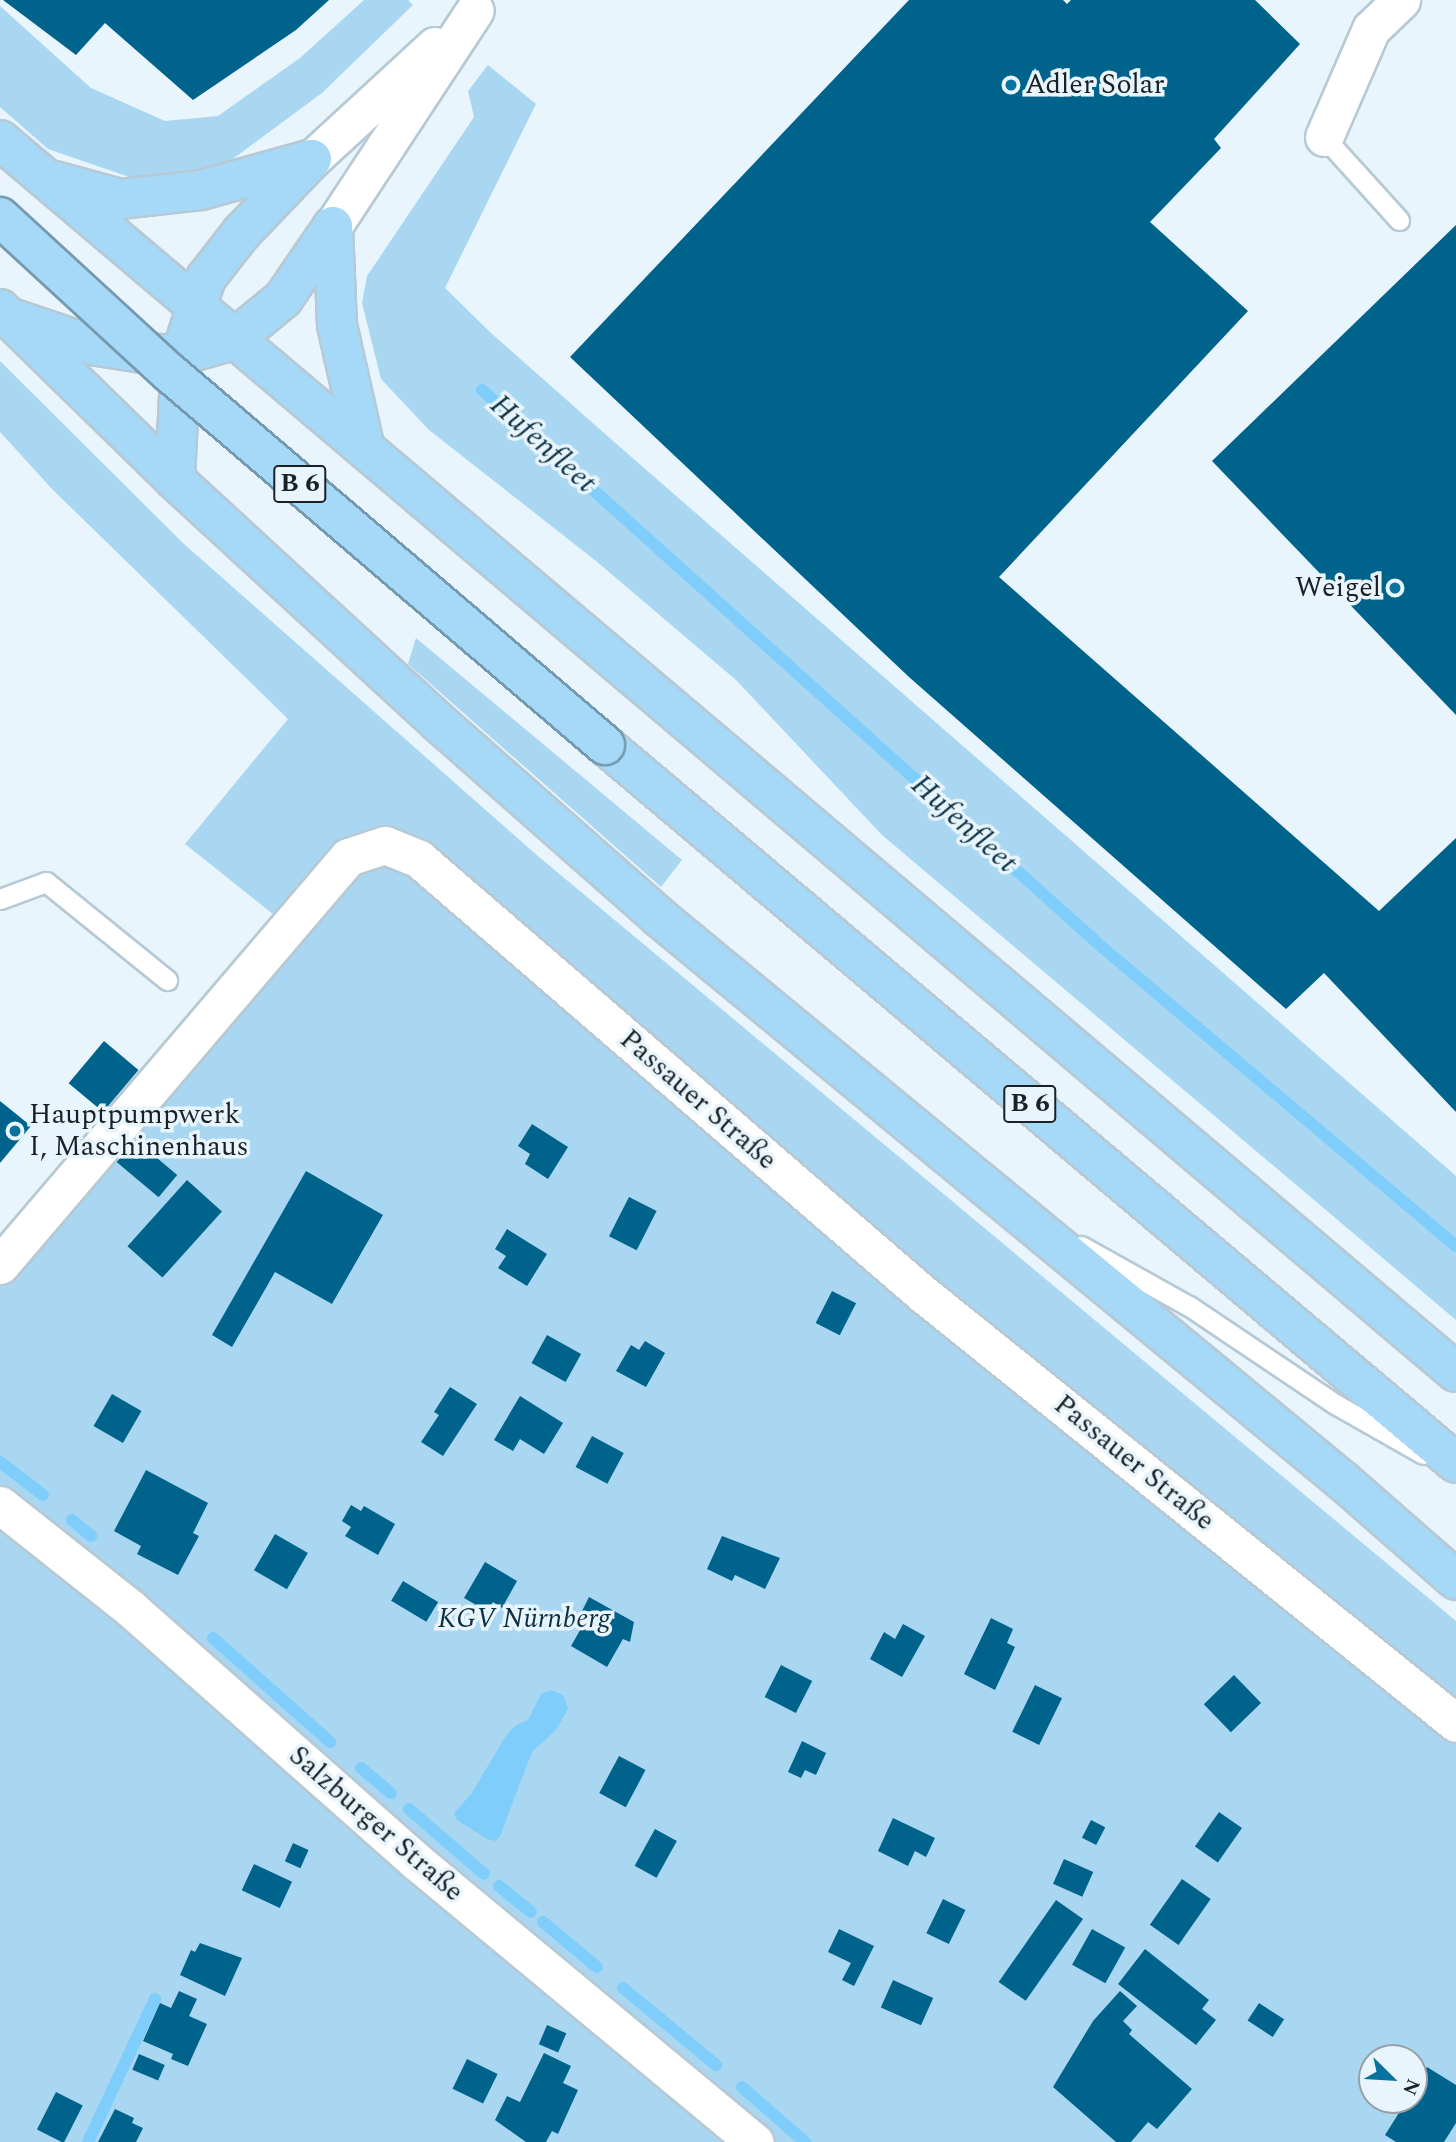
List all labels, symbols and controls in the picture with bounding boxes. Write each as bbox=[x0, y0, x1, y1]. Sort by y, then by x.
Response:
place label: Adler Solar bbox=[1025, 68, 1165, 102]
marker: Adler Solar bbox=[1003, 77, 1019, 93]
water label: Hufenfleet bbox=[483, 387, 603, 501]
road number: B 6 bbox=[272, 462, 328, 506]
place label: Weigel bbox=[1295, 571, 1381, 605]
marker: Weigel bbox=[1387, 580, 1403, 596]
water label: Hufenfleet bbox=[904, 767, 1024, 881]
street label: Passauer Straße bbox=[613, 1023, 783, 1177]
road number: B 6 bbox=[1002, 1082, 1058, 1126]
place label: Hauptpumpwerk I, Maschinenhaus bbox=[29, 1098, 249, 1164]
marker: Hauptpumpwerk I, Maschinenhaus bbox=[7, 1123, 23, 1139]
street label: Passauer Straße bbox=[1047, 1388, 1221, 1538]
park label: KGV Nürnberg bbox=[438, 1602, 610, 1636]
street label: Salzburger Straße bbox=[282, 1739, 470, 1909]
north arrow bbox=[1358, 2044, 1428, 2114]
text: N bbox=[1394, 2074, 1427, 2100]

